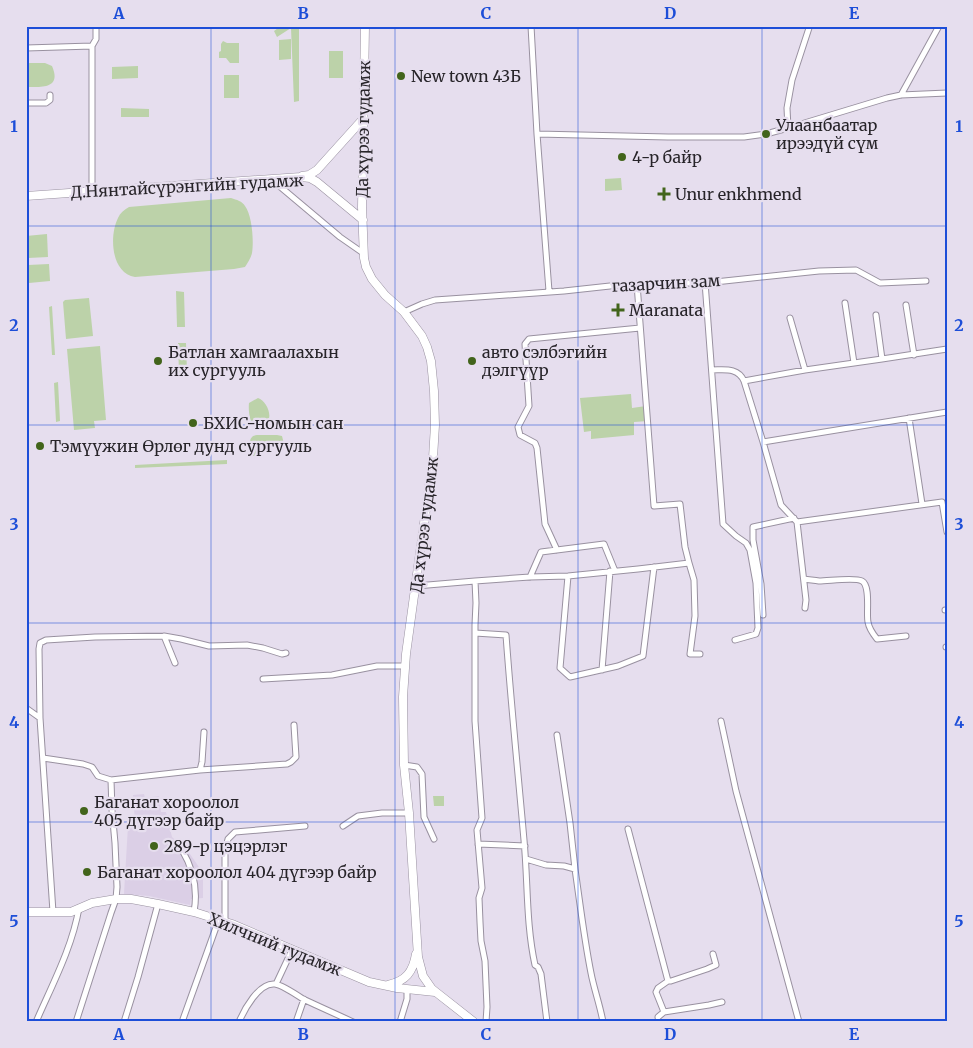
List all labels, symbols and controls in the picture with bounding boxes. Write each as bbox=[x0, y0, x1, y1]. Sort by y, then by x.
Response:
text: A bbox=[112, 3, 125, 23]
text: B bbox=[297, 3, 309, 23]
text: C bbox=[481, 3, 491, 23]
text: D bbox=[664, 3, 676, 23]
text: E bbox=[849, 3, 860, 23]
street label: Да хүрээ гудамж bbox=[352, 60, 374, 198]
place label: New town 43Б bbox=[411, 66, 521, 86]
marker: New town 43Б bbox=[395, 70, 407, 82]
place label: Улаанбаатар ирээдүй сүм bbox=[775, 115, 879, 153]
text: 1 bbox=[10, 116, 18, 136]
text: 1 bbox=[955, 116, 963, 136]
marker: Улаанбаатар ирээдүй сүм bbox=[760, 128, 772, 140]
place label: 4-р байр bbox=[632, 147, 702, 167]
marker: 4-р байр bbox=[616, 151, 628, 163]
street label: Д.Нянтайсүрэнгийн гудамж bbox=[70, 170, 304, 202]
place label: Unur enkhmend bbox=[675, 184, 802, 204]
marker: Unur enkhmend bbox=[657, 187, 671, 201]
street label: газарчин зам bbox=[611, 270, 721, 296]
place label: Maranata bbox=[629, 300, 703, 320]
marker: Maranata bbox=[611, 303, 625, 317]
text: 2 bbox=[9, 315, 19, 335]
text: 2 bbox=[954, 315, 964, 335]
place label: Батлан хамгаалахын их сургууль bbox=[168, 342, 339, 380]
place label: авто сэлбэгийн дэлгүүр bbox=[481, 342, 607, 380]
marker: Батлан хамгаалахын их сургууль bbox=[152, 355, 164, 367]
marker: авто сэлбэгийн дэлгүүр bbox=[466, 355, 478, 367]
place label: БХИС-номын сан bbox=[203, 413, 344, 433]
marker: БХИС-номын сан bbox=[187, 417, 199, 429]
place label: Тэмүүжин Өрлөг дунд сургууль bbox=[50, 436, 312, 456]
marker: Тэмүүжин Өрлөг дунд сургууль bbox=[34, 440, 46, 452]
street label: Да хүрээ гудамж bbox=[406, 455, 442, 594]
text: 3 bbox=[9, 514, 19, 534]
text: 3 bbox=[954, 514, 964, 534]
text: 4 bbox=[9, 712, 19, 732]
text: 4 bbox=[954, 712, 964, 732]
place label: Баганат хороолол 405 дүгээр байр bbox=[94, 792, 239, 830]
marker: Баганат хороолол 405 дүгээр байр bbox=[78, 805, 90, 817]
place label: 289-р цэцэрлэг bbox=[164, 836, 287, 856]
marker: 289-р цэцэрлэг bbox=[148, 840, 160, 852]
place label: Баганат хороолол 404 дүгээр байр bbox=[97, 862, 377, 882]
marker: Баганат хороолол 404 дүгээр байр bbox=[81, 866, 93, 878]
street label: Хилчний гудамж bbox=[205, 908, 345, 980]
text: 5 bbox=[9, 911, 19, 931]
text: 5 bbox=[954, 911, 964, 931]
text: A bbox=[112, 1024, 125, 1044]
text: B bbox=[297, 1024, 309, 1044]
text: C bbox=[481, 1024, 491, 1044]
text: D bbox=[664, 1024, 676, 1044]
text: E bbox=[849, 1024, 860, 1044]

